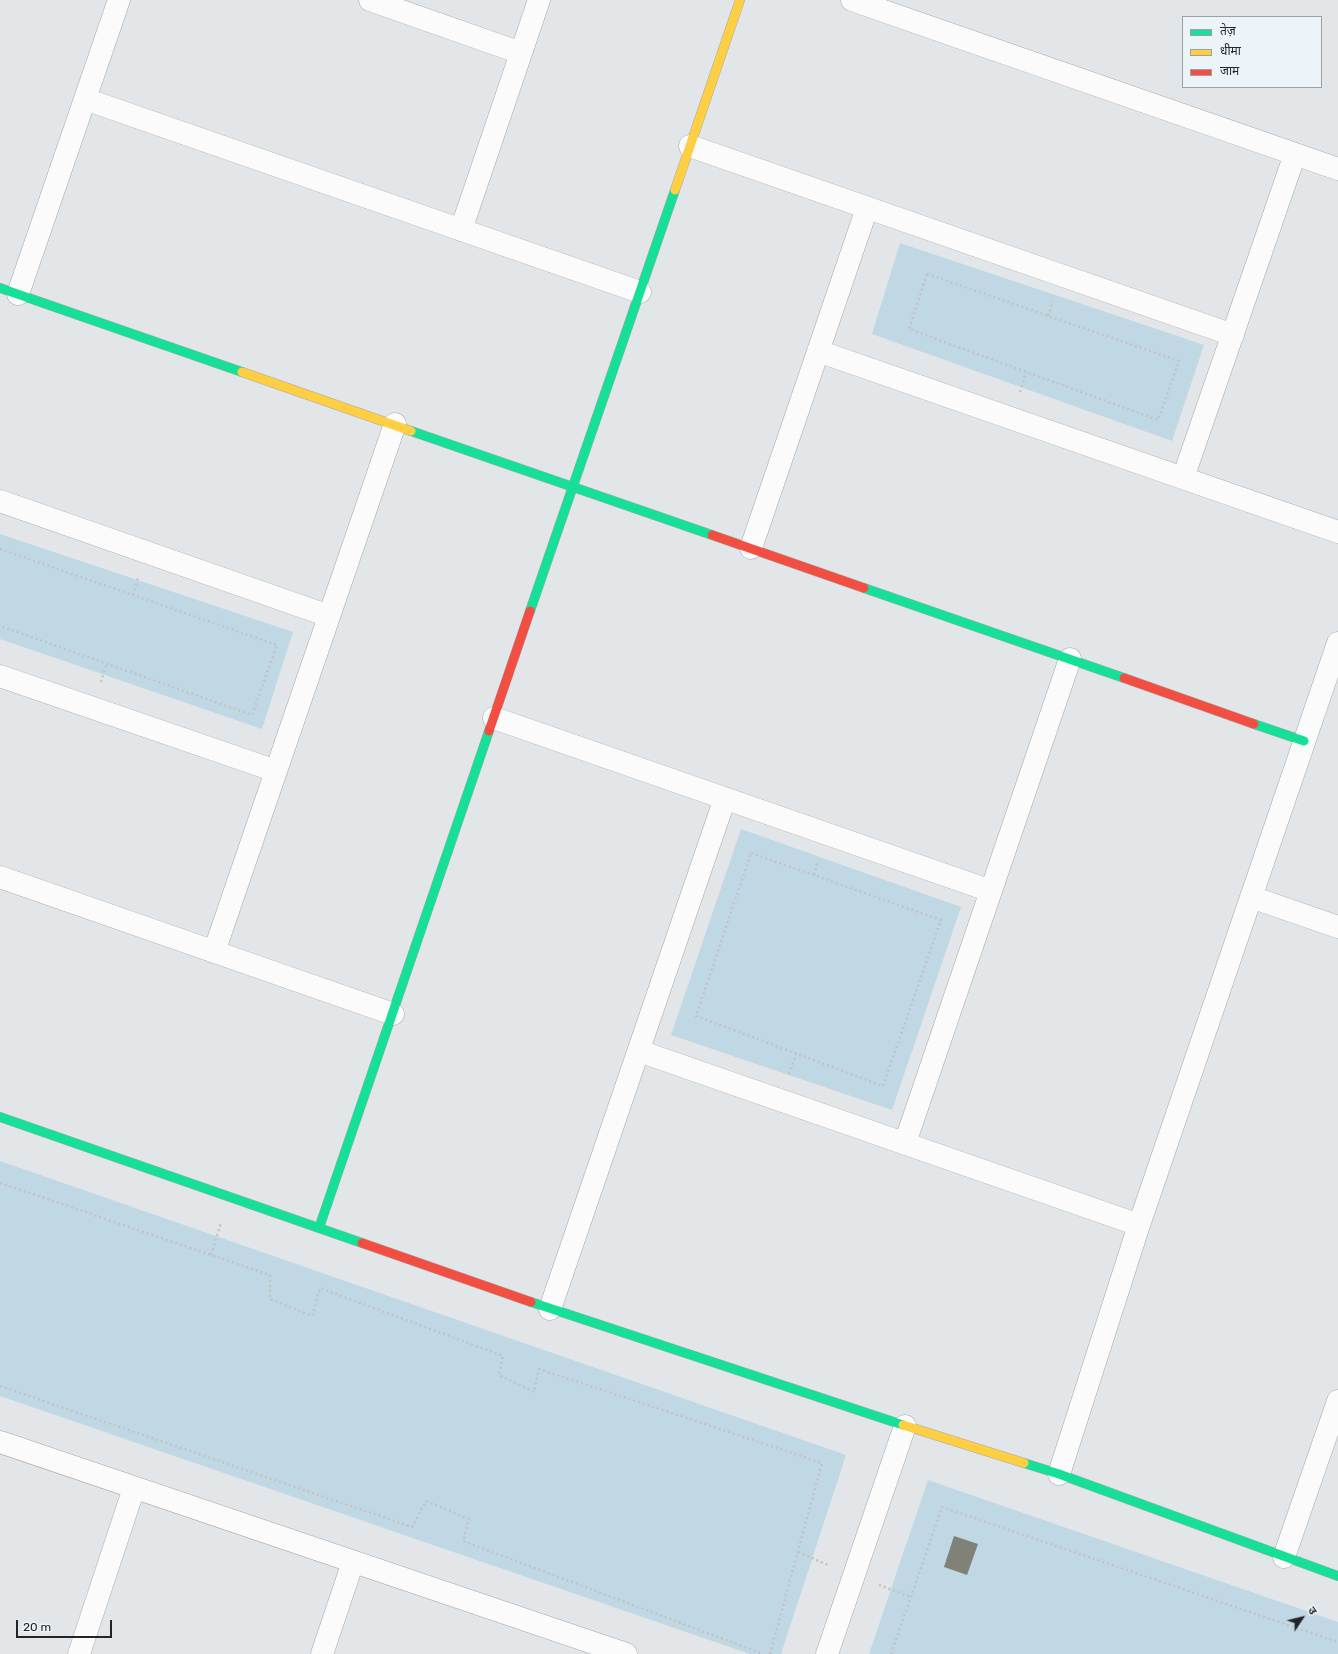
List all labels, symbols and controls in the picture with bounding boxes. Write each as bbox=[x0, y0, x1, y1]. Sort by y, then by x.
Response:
legend bbox=[1182, 16, 1322, 88]
text: तेज़ bbox=[1220, 24, 1236, 38]
text: धीमा bbox=[1220, 44, 1241, 58]
text: जाम bbox=[1220, 64, 1239, 78]
north arrow bbox=[1282, 1598, 1322, 1638]
text: उ bbox=[1305, 1604, 1319, 1617]
scale bar bbox=[18, 1612, 114, 1638]
text: 20 m bbox=[23, 1620, 51, 1634]

